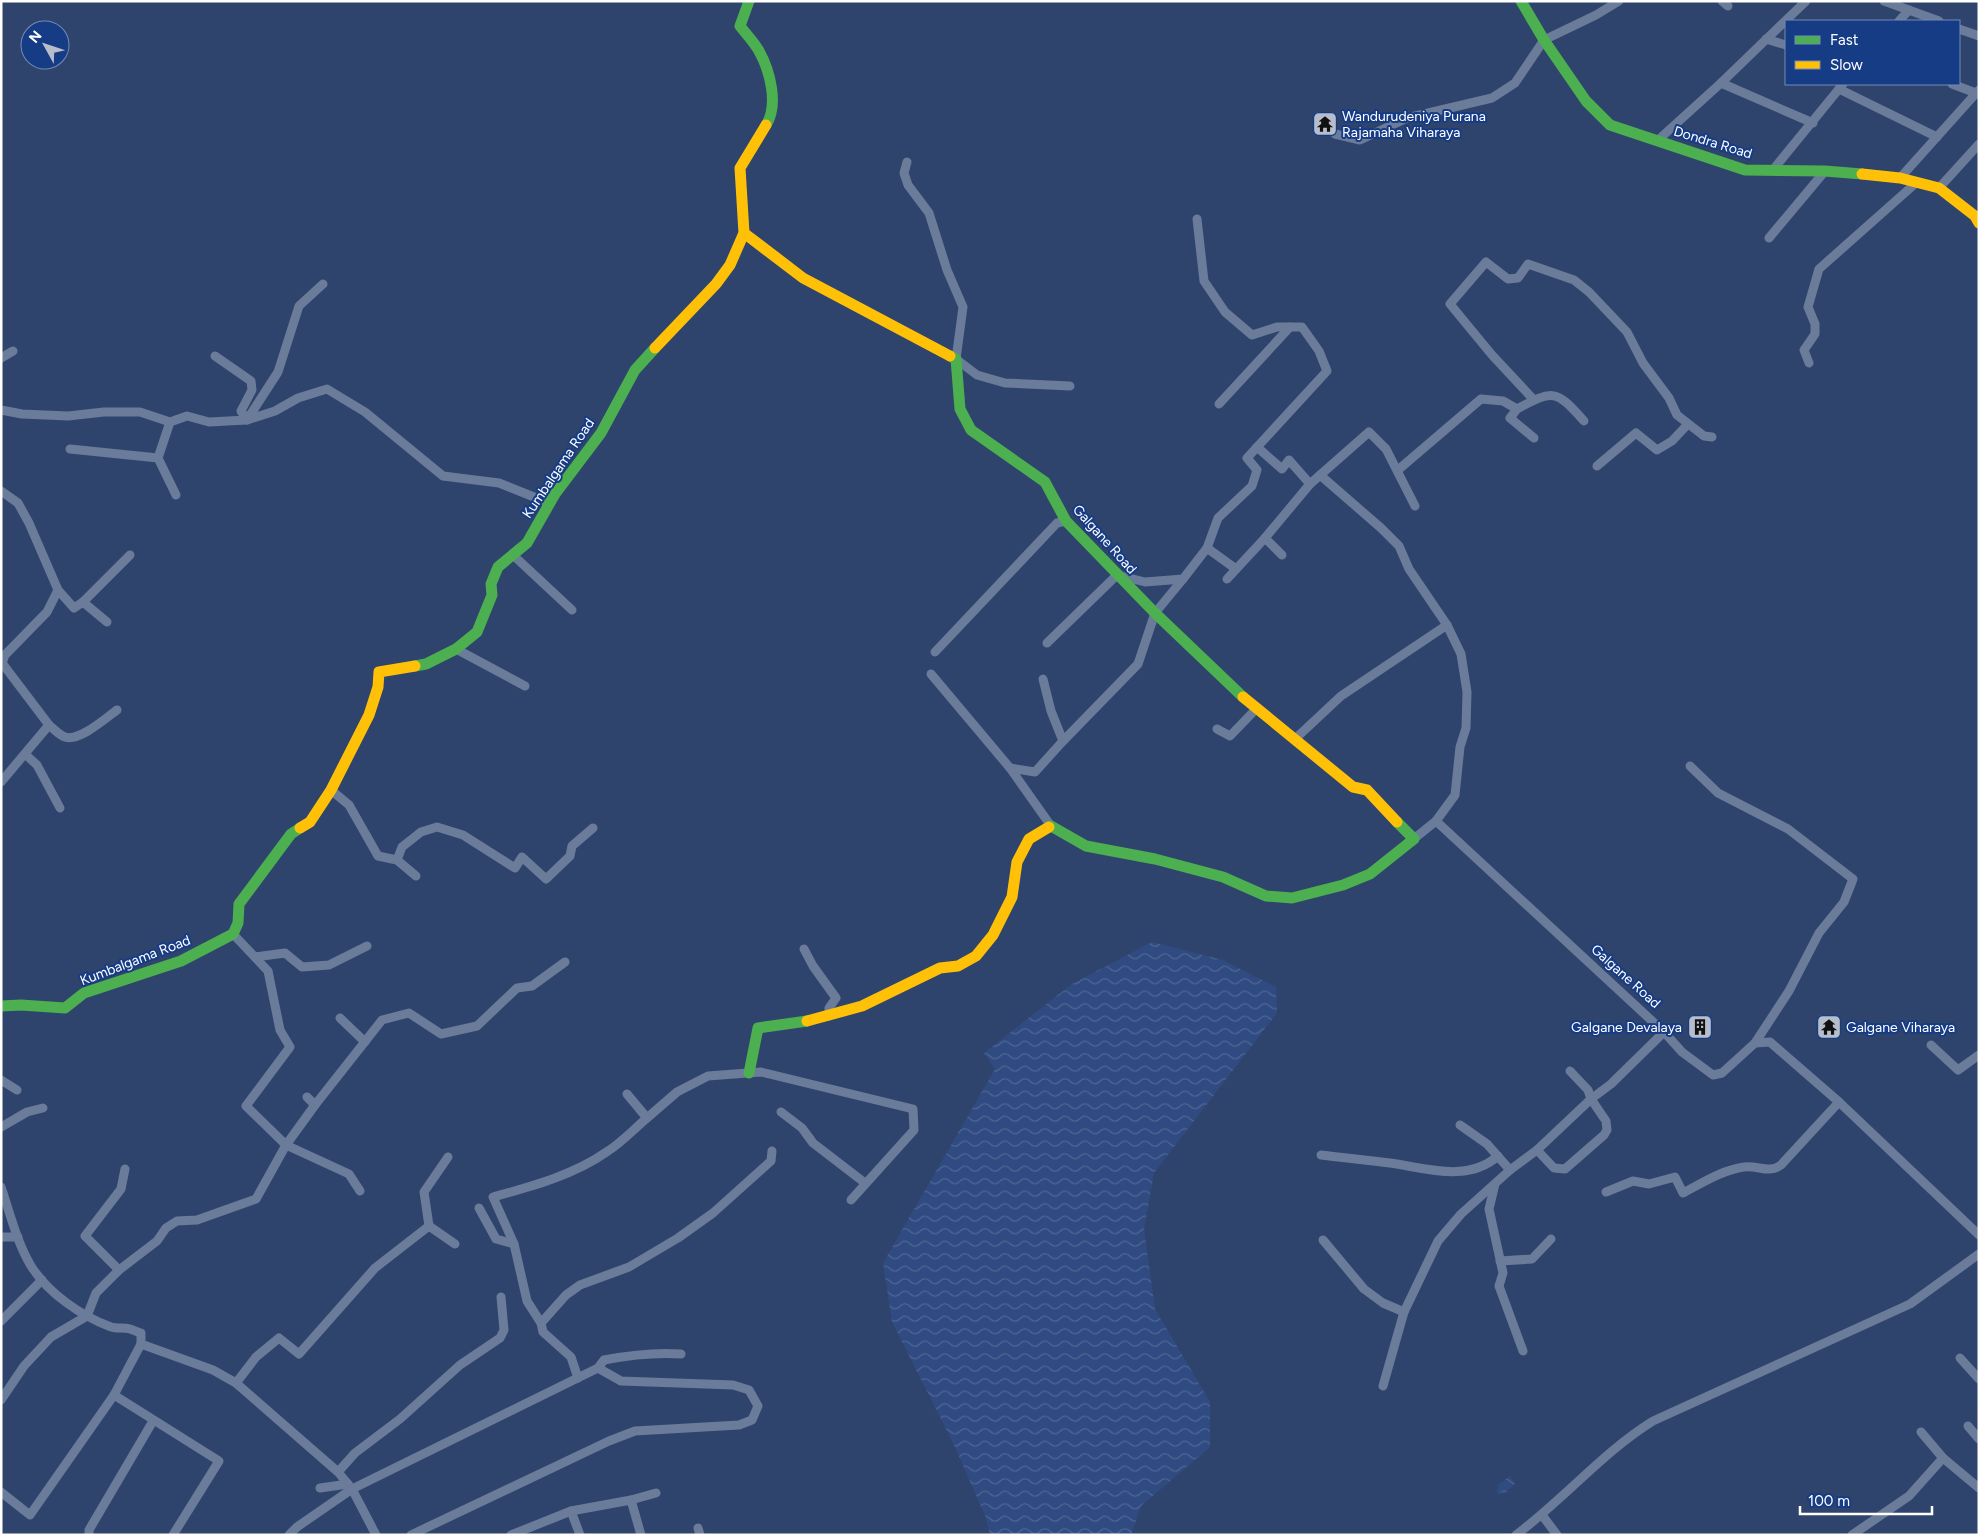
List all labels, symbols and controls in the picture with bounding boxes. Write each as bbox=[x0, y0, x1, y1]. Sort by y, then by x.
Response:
north arrow bbox=[20, 20, 70, 70]
legend bbox=[1785, 20, 1960, 85]
text: N bbox=[25, 27, 45, 47]
text: Fast bbox=[1830, 31, 1859, 49]
text: Slow bbox=[1830, 56, 1863, 74]
place label: Wandurudeniya Purana Rajamaha Viharaya bbox=[1342, 108, 1486, 141]
temple icon: Wandurudeniya Purana Rajamaha Viharaya bbox=[1312, 111, 1338, 137]
street label: Dondra Road bbox=[1671, 122, 1754, 162]
street label: Kumbalgama Road bbox=[519, 415, 598, 521]
street label: Galgane Road bbox=[1069, 501, 1140, 577]
street label: Kumbalgama Road bbox=[78, 932, 193, 989]
street label: Galgane Road bbox=[1588, 941, 1664, 1012]
building icon: Galgane Devalaya bbox=[1687, 1014, 1713, 1040]
temple icon: Galgane Viharaya bbox=[1816, 1014, 1842, 1040]
place label: Galgane Devalaya bbox=[1571, 1019, 1682, 1036]
place label: Galgane Viharaya bbox=[1846, 1019, 1955, 1036]
scale bar bbox=[1800, 1484, 1932, 1516]
text: 100 m bbox=[1808, 1492, 1850, 1510]

